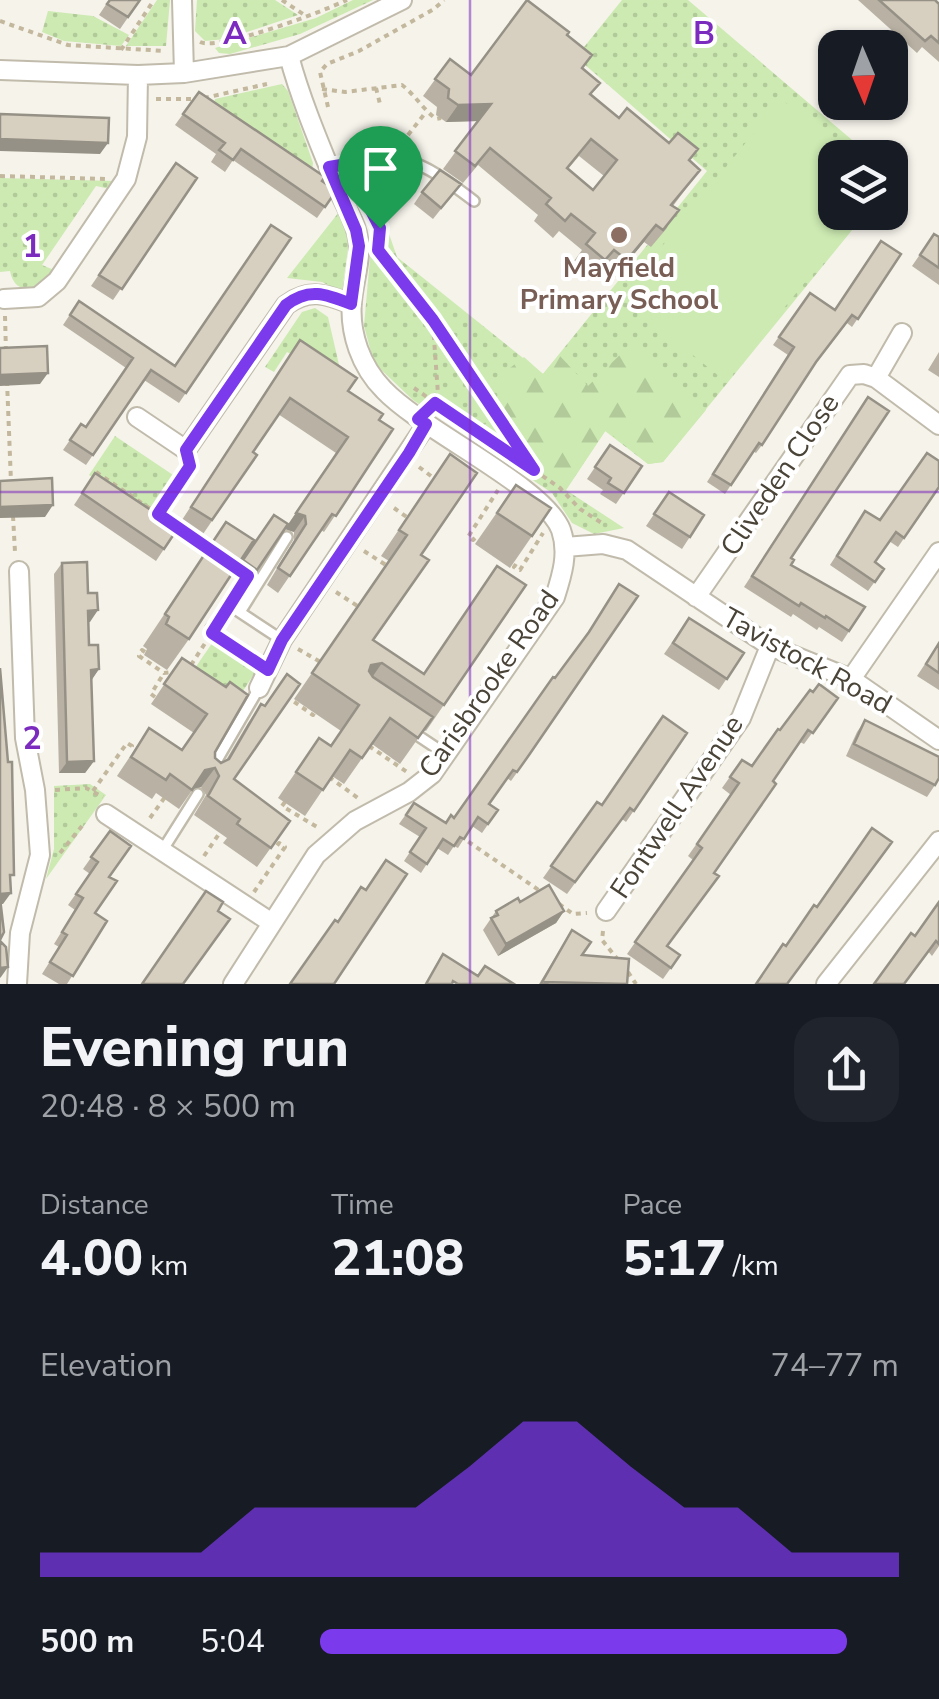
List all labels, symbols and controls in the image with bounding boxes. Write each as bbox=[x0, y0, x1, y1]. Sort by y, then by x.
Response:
text: A bbox=[223, 12, 247, 55]
text: B bbox=[693, 12, 715, 55]
north arrow bbox=[818, 30, 908, 120]
map controls bbox=[818, 30, 908, 230]
pin bbox=[338, 126, 423, 229]
button: layers bbox=[818, 140, 908, 230]
icon: arrive bbox=[353, 141, 408, 196]
marker: Mayfield Primary School bbox=[608, 224, 630, 246]
text: 1 bbox=[22, 225, 42, 268]
place label: Mayfield Primary School bbox=[520, 249, 718, 319]
street label: Cliveden Close bbox=[712, 386, 848, 564]
street label: Carisbrooke Road bbox=[410, 582, 568, 786]
street label: Tavistock Road bbox=[715, 599, 899, 723]
street label: Fontwell Avenue bbox=[602, 708, 752, 906]
text: 2 bbox=[22, 717, 42, 760]
text: Evening run bbox=[40, 1010, 349, 1085]
button: share bbox=[794, 1017, 899, 1122]
text: 20:48 · 8 × 500 m bbox=[40, 1085, 296, 1128]
text: Distance bbox=[40, 1186, 149, 1224]
text: Time bbox=[331, 1186, 394, 1224]
text: Pace bbox=[623, 1186, 682, 1224]
text: 4.00 bbox=[40, 1224, 143, 1293]
text: 21:08 bbox=[331, 1224, 464, 1293]
text: 5:17 bbox=[623, 1224, 726, 1293]
text: km bbox=[143, 1247, 188, 1285]
text: /km bbox=[726, 1247, 779, 1285]
text: Elevation bbox=[40, 1344, 173, 1387]
text: 74–77 m bbox=[771, 1344, 899, 1387]
text: 500 m bbox=[40, 1620, 134, 1663]
text: 5:04 bbox=[200, 1620, 265, 1663]

